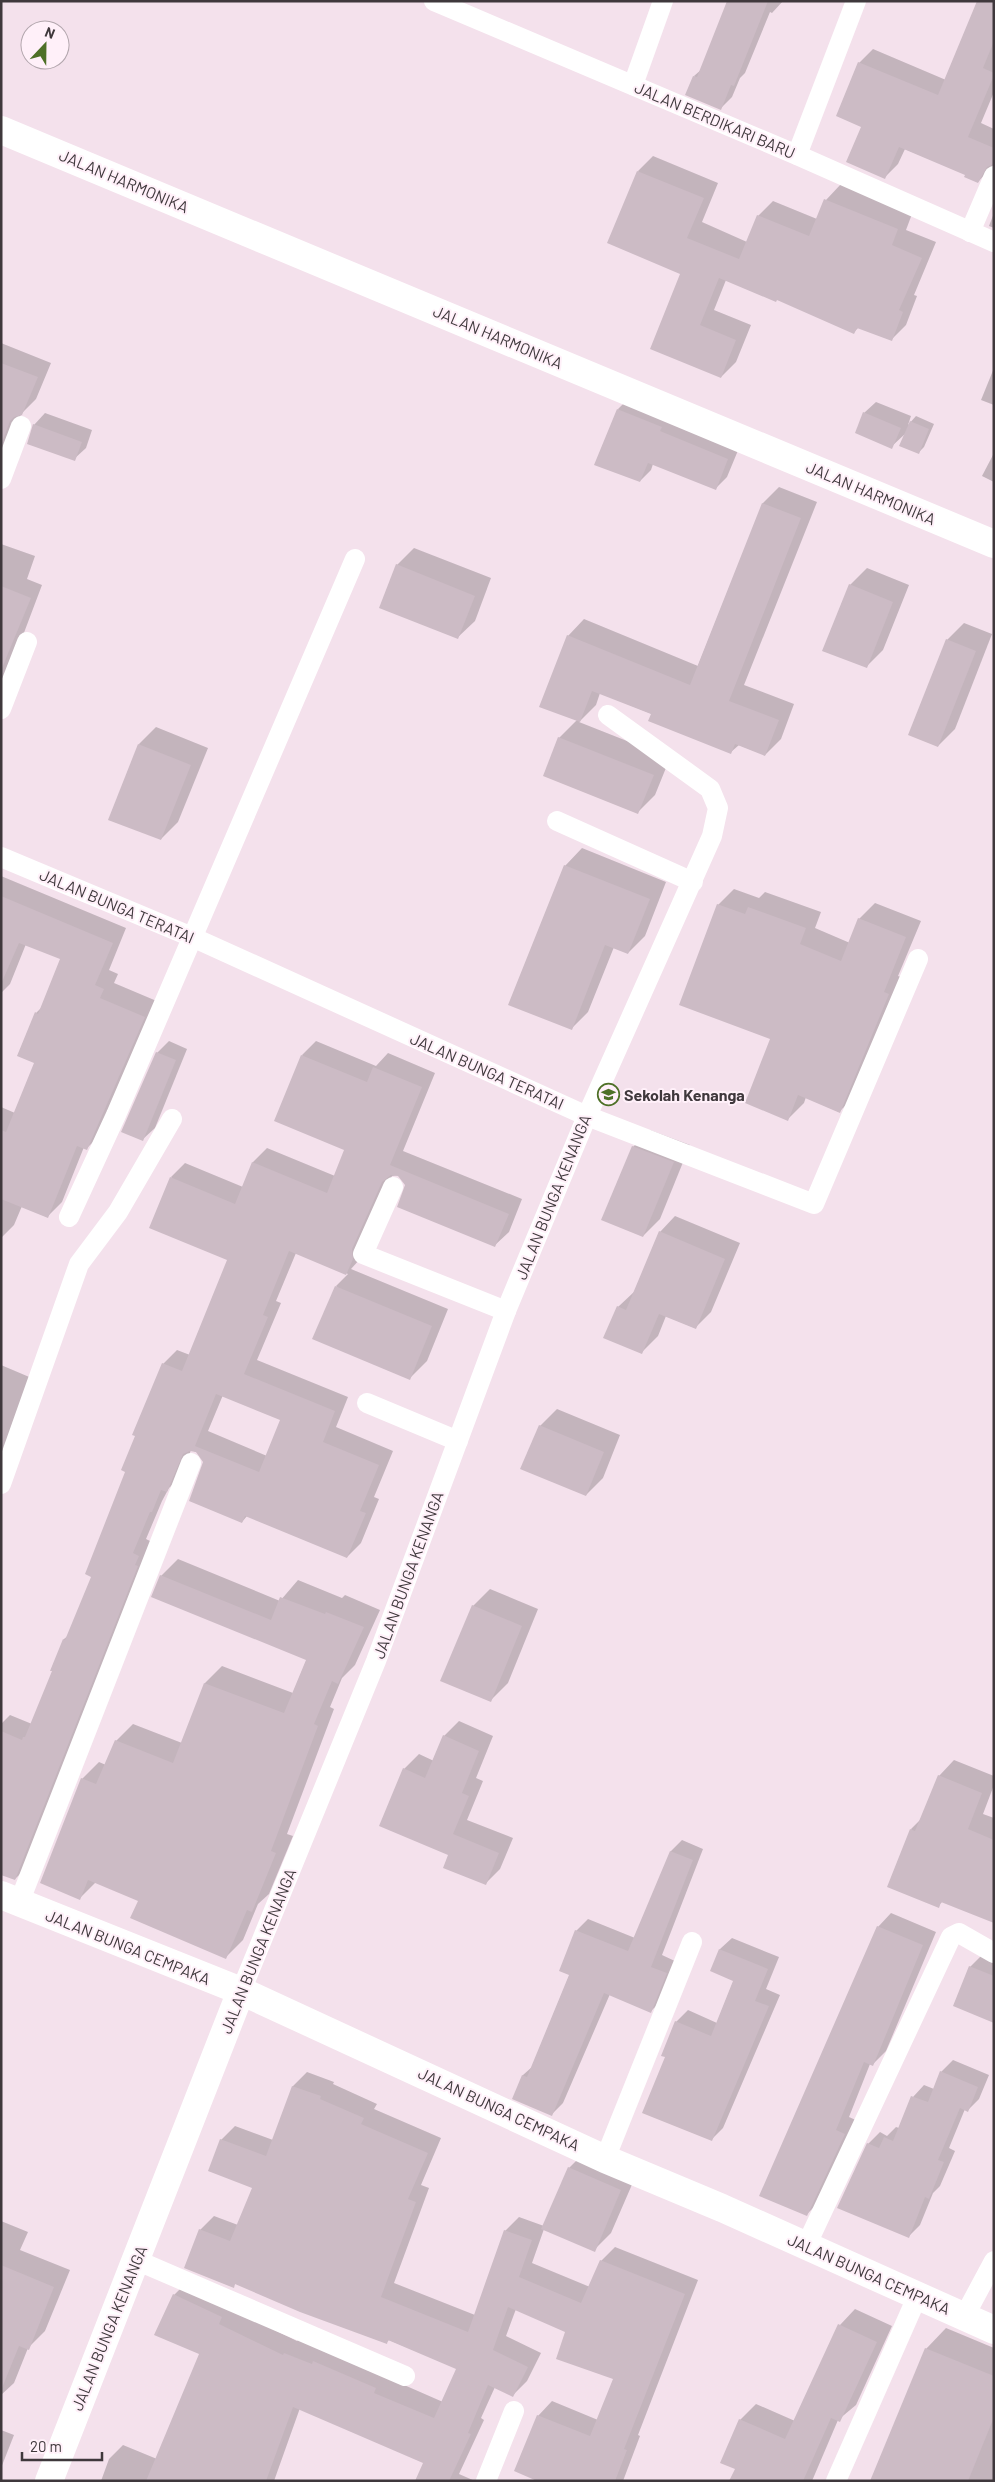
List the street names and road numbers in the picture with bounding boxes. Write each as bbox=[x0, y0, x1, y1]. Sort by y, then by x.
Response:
street label: JALAN BERDIKARI BARU bbox=[632, 77, 798, 162]
street label: JALAN HARMONIKA bbox=[57, 145, 192, 216]
street label: JALAN HARMONIKA bbox=[431, 301, 566, 372]
street label: JALAN HARMONIKA bbox=[804, 457, 939, 528]
street label: JALAN BUNGA TERATAI bbox=[37, 864, 197, 947]
street label: JALAN BUNGA TERATAI bbox=[407, 1028, 567, 1113]
street label: JALAN BUNGA KENANGA bbox=[511, 1111, 595, 1282]
street label: JALAN BUNGA KENANGA bbox=[368, 1488, 447, 1661]
street label: JALAN BUNGA KENANGA bbox=[216, 1865, 300, 2036]
street label: JALAN BUNGA CEMPAKA bbox=[43, 1905, 214, 1988]
street label: JALAN BUNGA CEMPAKA bbox=[416, 2063, 583, 2154]
street label: JALAN BUNGA CEMPAKA bbox=[785, 2229, 954, 2318]
street label: JALAN BUNGA KENANGA bbox=[67, 2242, 151, 2413]

